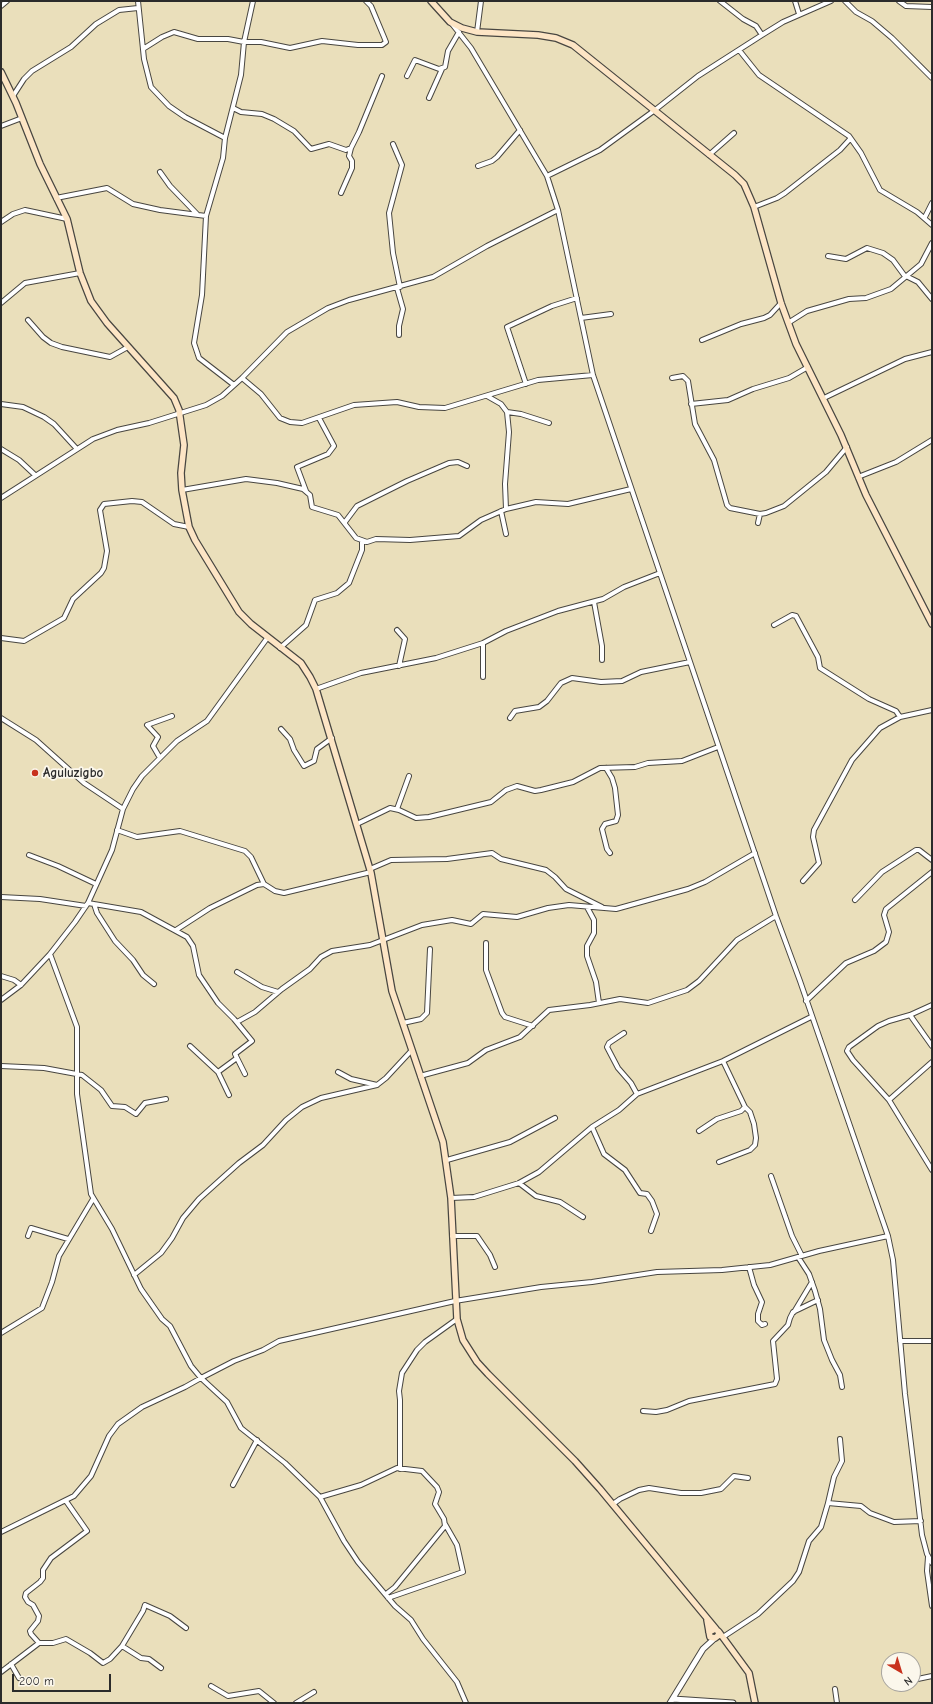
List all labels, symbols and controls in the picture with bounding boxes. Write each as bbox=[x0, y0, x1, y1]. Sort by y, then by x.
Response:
place label: Aguluzigbo bbox=[43, 765, 103, 781]
marker: Aguluzigbo bbox=[30, 768, 40, 778]
north arrow bbox=[881, 1652, 921, 1692]
scale bar bbox=[14, 1666, 113, 1692]
text: 200 m bbox=[19, 1674, 54, 1688]
text: N bbox=[901, 1674, 915, 1688]

